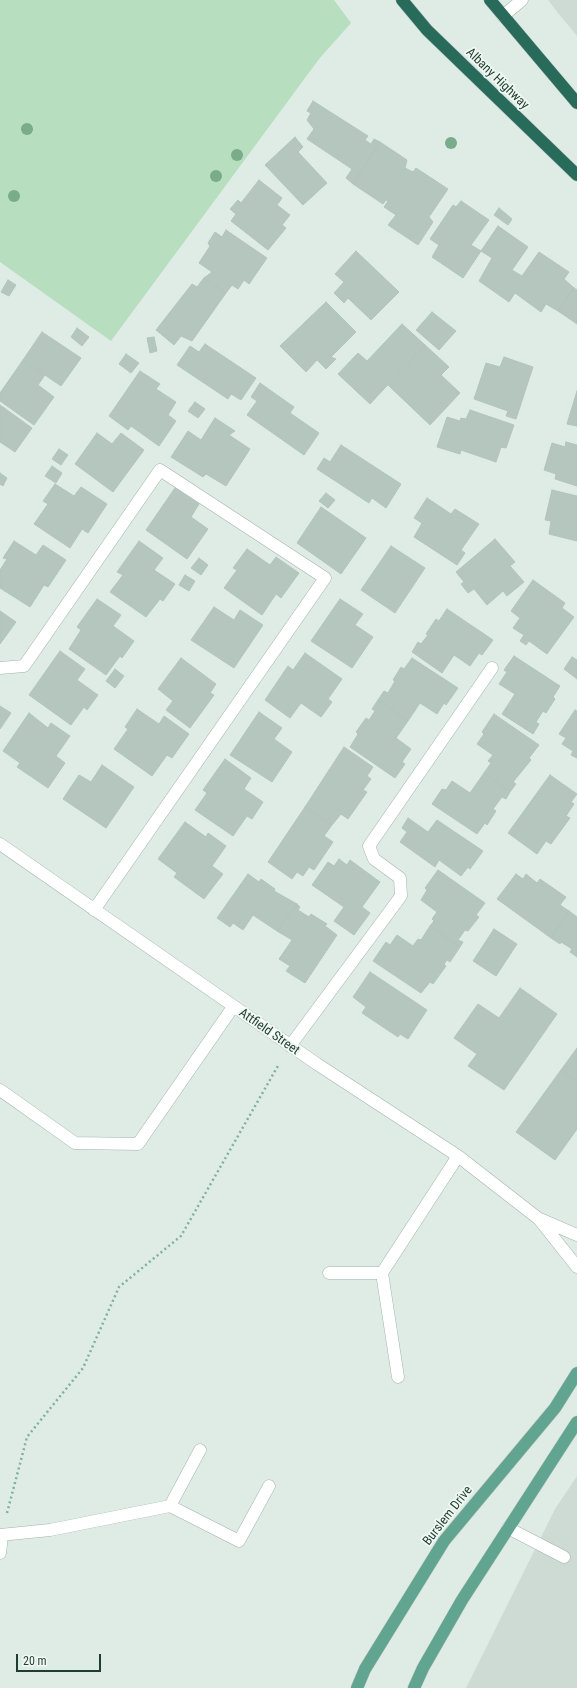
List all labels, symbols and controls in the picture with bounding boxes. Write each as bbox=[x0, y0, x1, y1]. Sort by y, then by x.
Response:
street label: Albany Highway bbox=[462, 45, 532, 113]
street label: Attfield Street bbox=[236, 1005, 302, 1059]
street label: Burslem Drive bbox=[420, 1483, 476, 1549]
scale bar bbox=[18, 1646, 103, 1672]
text: 20 m bbox=[23, 1654, 47, 1668]

